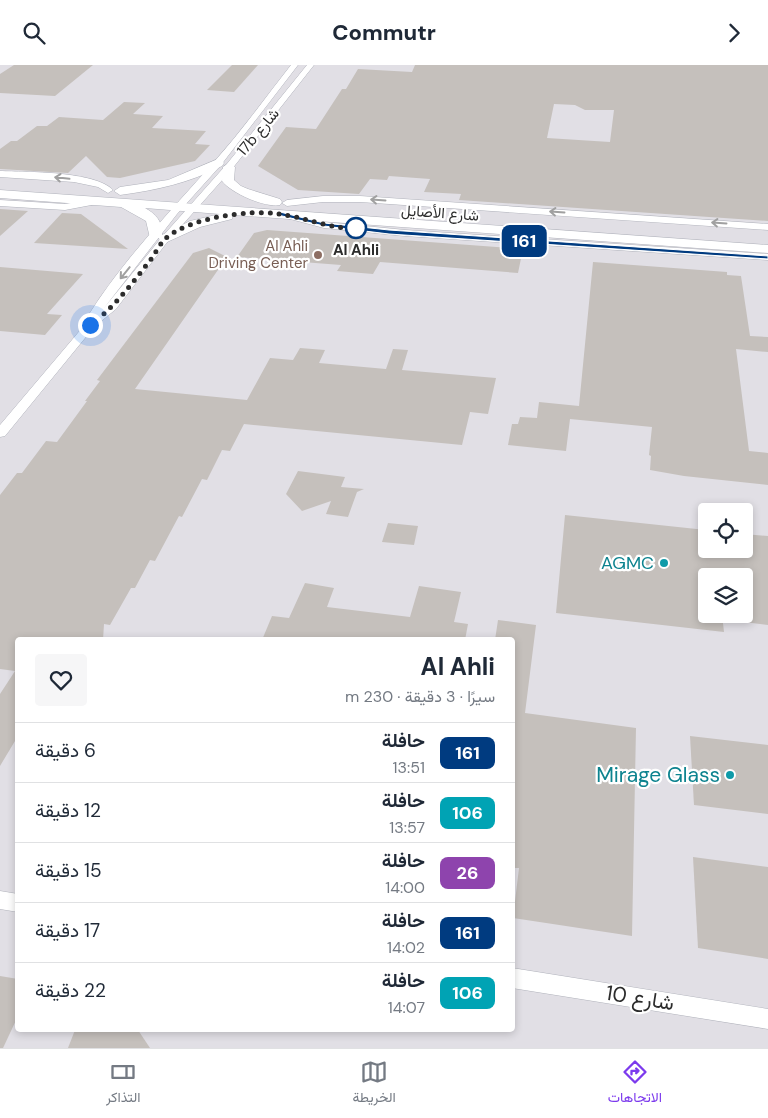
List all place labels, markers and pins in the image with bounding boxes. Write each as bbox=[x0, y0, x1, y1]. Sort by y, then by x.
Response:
marker: Al Ahli bbox=[345, 217, 367, 239]
place label: Al Ahli Driving Center bbox=[208, 236, 308, 273]
place label: Al Ahli bbox=[333, 240, 379, 260]
marker: Al Ahli Driving Center bbox=[312, 249, 324, 261]
place label: AGMC bbox=[601, 551, 654, 575]
marker: AGMC bbox=[658, 557, 670, 569]
place label: Mirage Glass bbox=[596, 761, 720, 789]
marker: Mirage Glass bbox=[724, 769, 736, 781]

